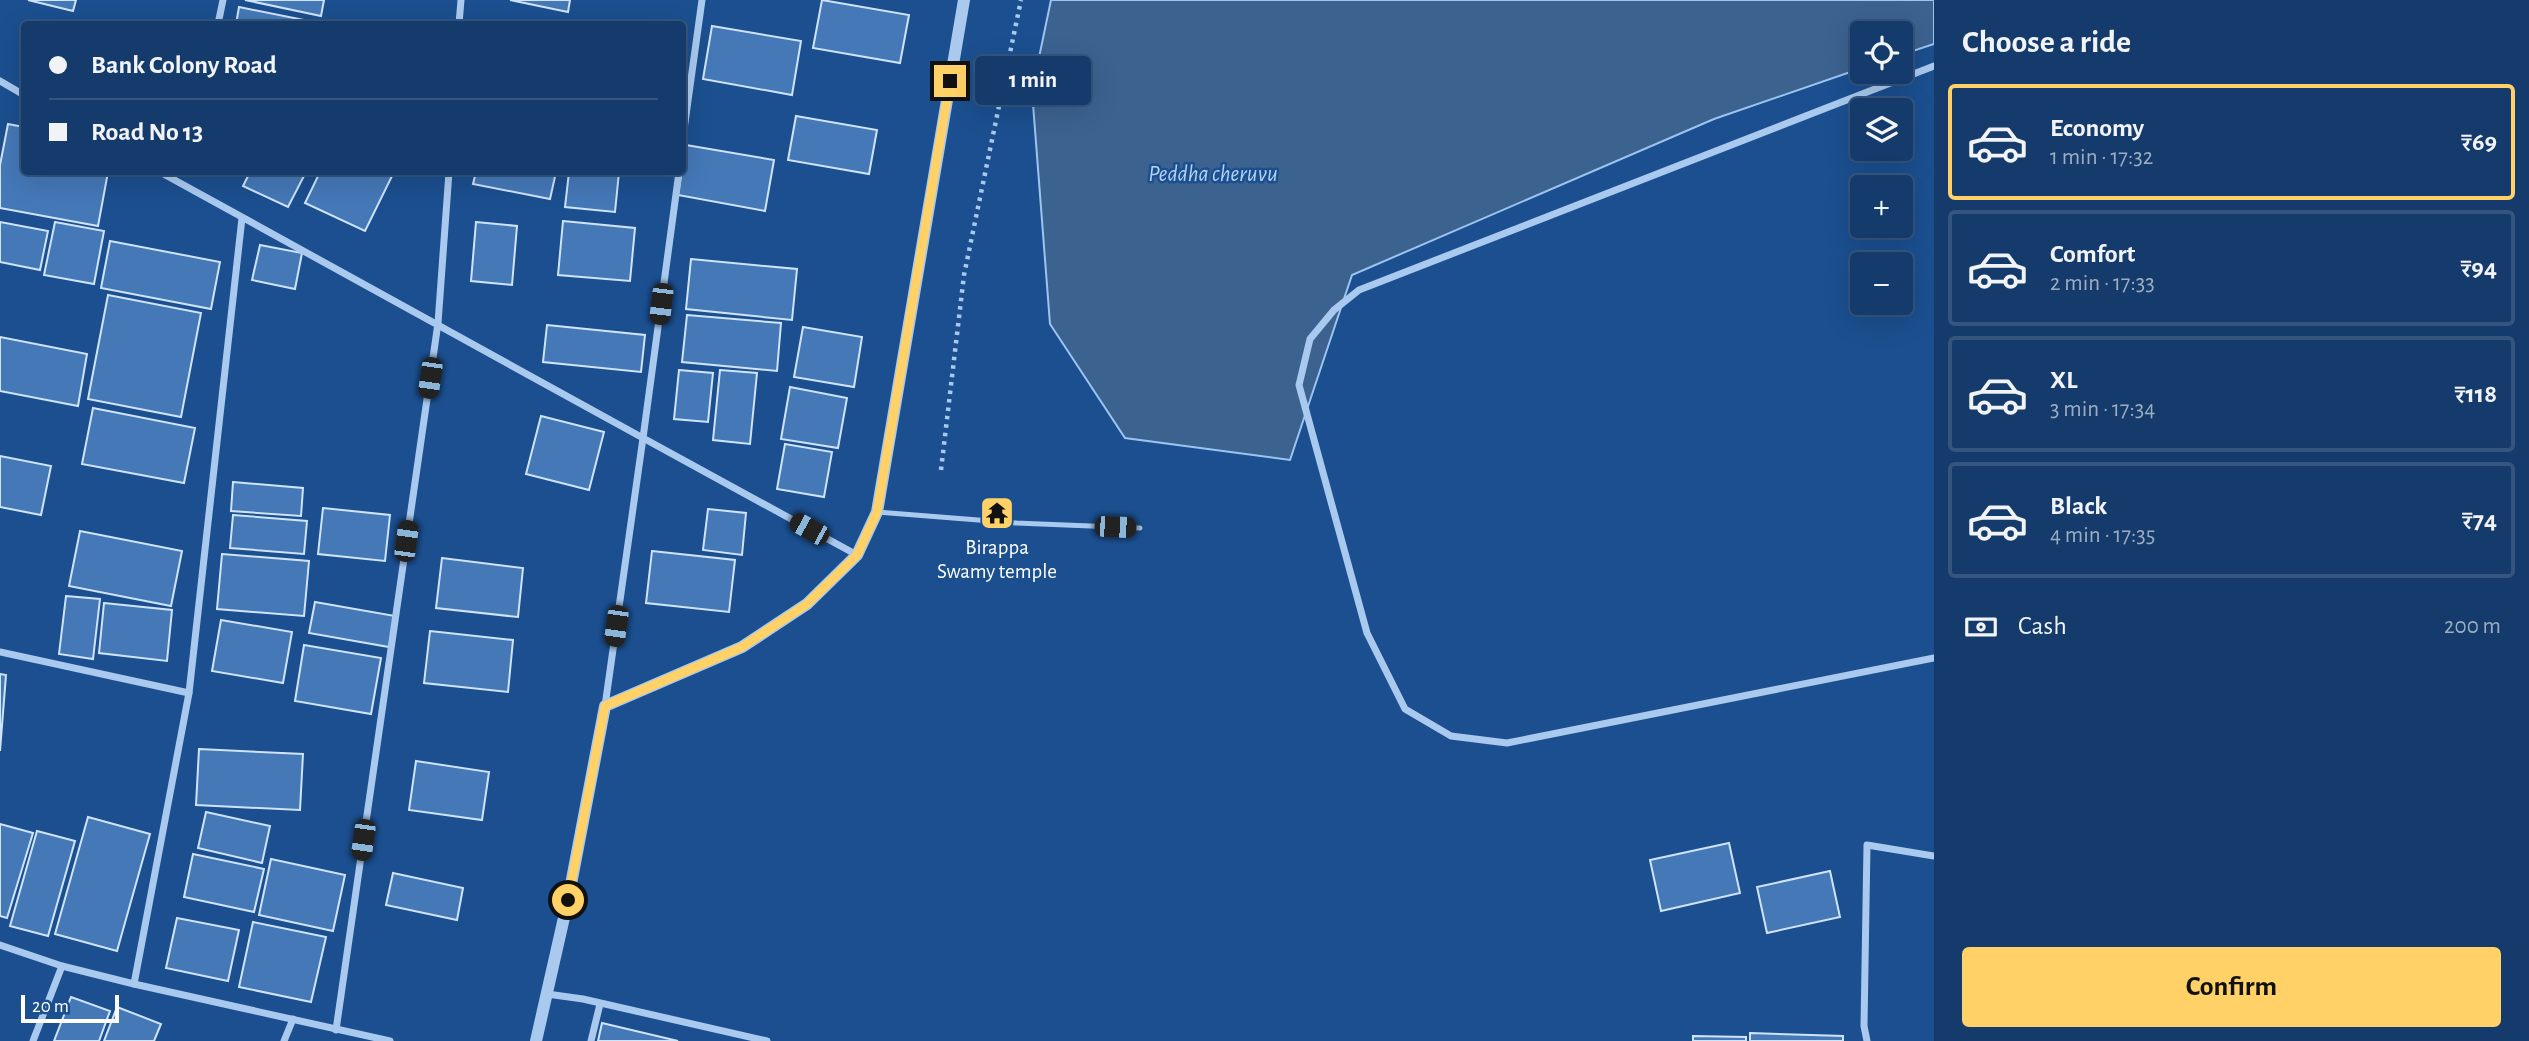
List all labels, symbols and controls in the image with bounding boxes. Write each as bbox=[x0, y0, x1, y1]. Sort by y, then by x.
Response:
map controls bbox=[1850, 21, 1913, 315]
button: locate bbox=[1850, 21, 1913, 84]
text: Choose a ride bbox=[1962, 26, 2131, 58]
text: Bank Colony Road bbox=[91, 52, 277, 78]
callout: 1 min bbox=[974, 56, 1090, 106]
route end bbox=[934, 65, 966, 97]
text: 1 min bbox=[1009, 69, 1057, 92]
button: layers bbox=[1850, 98, 1913, 161]
icon: car bbox=[1966, 111, 2029, 174]
text: Economy bbox=[2050, 115, 2144, 141]
text: Road No 13 bbox=[91, 119, 203, 145]
text: ₹69 bbox=[2461, 129, 2497, 155]
text: 1 min · 17:32 bbox=[2050, 146, 2153, 169]
water label: Peddha cheruvu bbox=[1148, 163, 1278, 186]
button: + bbox=[1850, 175, 1913, 238]
icon: car bbox=[1966, 237, 2029, 300]
text: Comfort bbox=[2050, 241, 2135, 267]
button: − bbox=[1850, 252, 1913, 315]
text: ₹94 bbox=[2460, 255, 2497, 281]
text: 2 min · 17:33 bbox=[2050, 272, 2155, 295]
car bbox=[649, 282, 674, 326]
car bbox=[417, 356, 444, 400]
icon: car bbox=[1966, 363, 2029, 426]
text: XL bbox=[2050, 367, 2077, 393]
text: ₹118 bbox=[2455, 381, 2497, 407]
text: 3 min · 17:34 bbox=[2050, 398, 2155, 421]
icon: car bbox=[1966, 489, 2029, 552]
text: Black bbox=[2050, 493, 2107, 519]
temple icon: Birappa Swamy temple bbox=[978, 494, 1016, 532]
text: ₹74 bbox=[2462, 507, 2497, 533]
car bbox=[786, 510, 833, 548]
car bbox=[1094, 516, 1137, 538]
car bbox=[393, 519, 420, 563]
text: 4 min · 17:35 bbox=[2050, 524, 2155, 547]
place label: Birappa Swamy temple bbox=[937, 537, 1057, 582]
car bbox=[603, 604, 630, 648]
icon: cash bbox=[1962, 608, 2000, 646]
text: Cash bbox=[2018, 613, 2067, 639]
text: 200 m bbox=[2444, 615, 2501, 638]
car bbox=[350, 818, 377, 862]
route start bbox=[552, 884, 584, 916]
button: Confirm bbox=[1962, 947, 2501, 1027]
scale bar bbox=[21, 992, 119, 1024]
text: 20 m bbox=[32, 997, 69, 1016]

